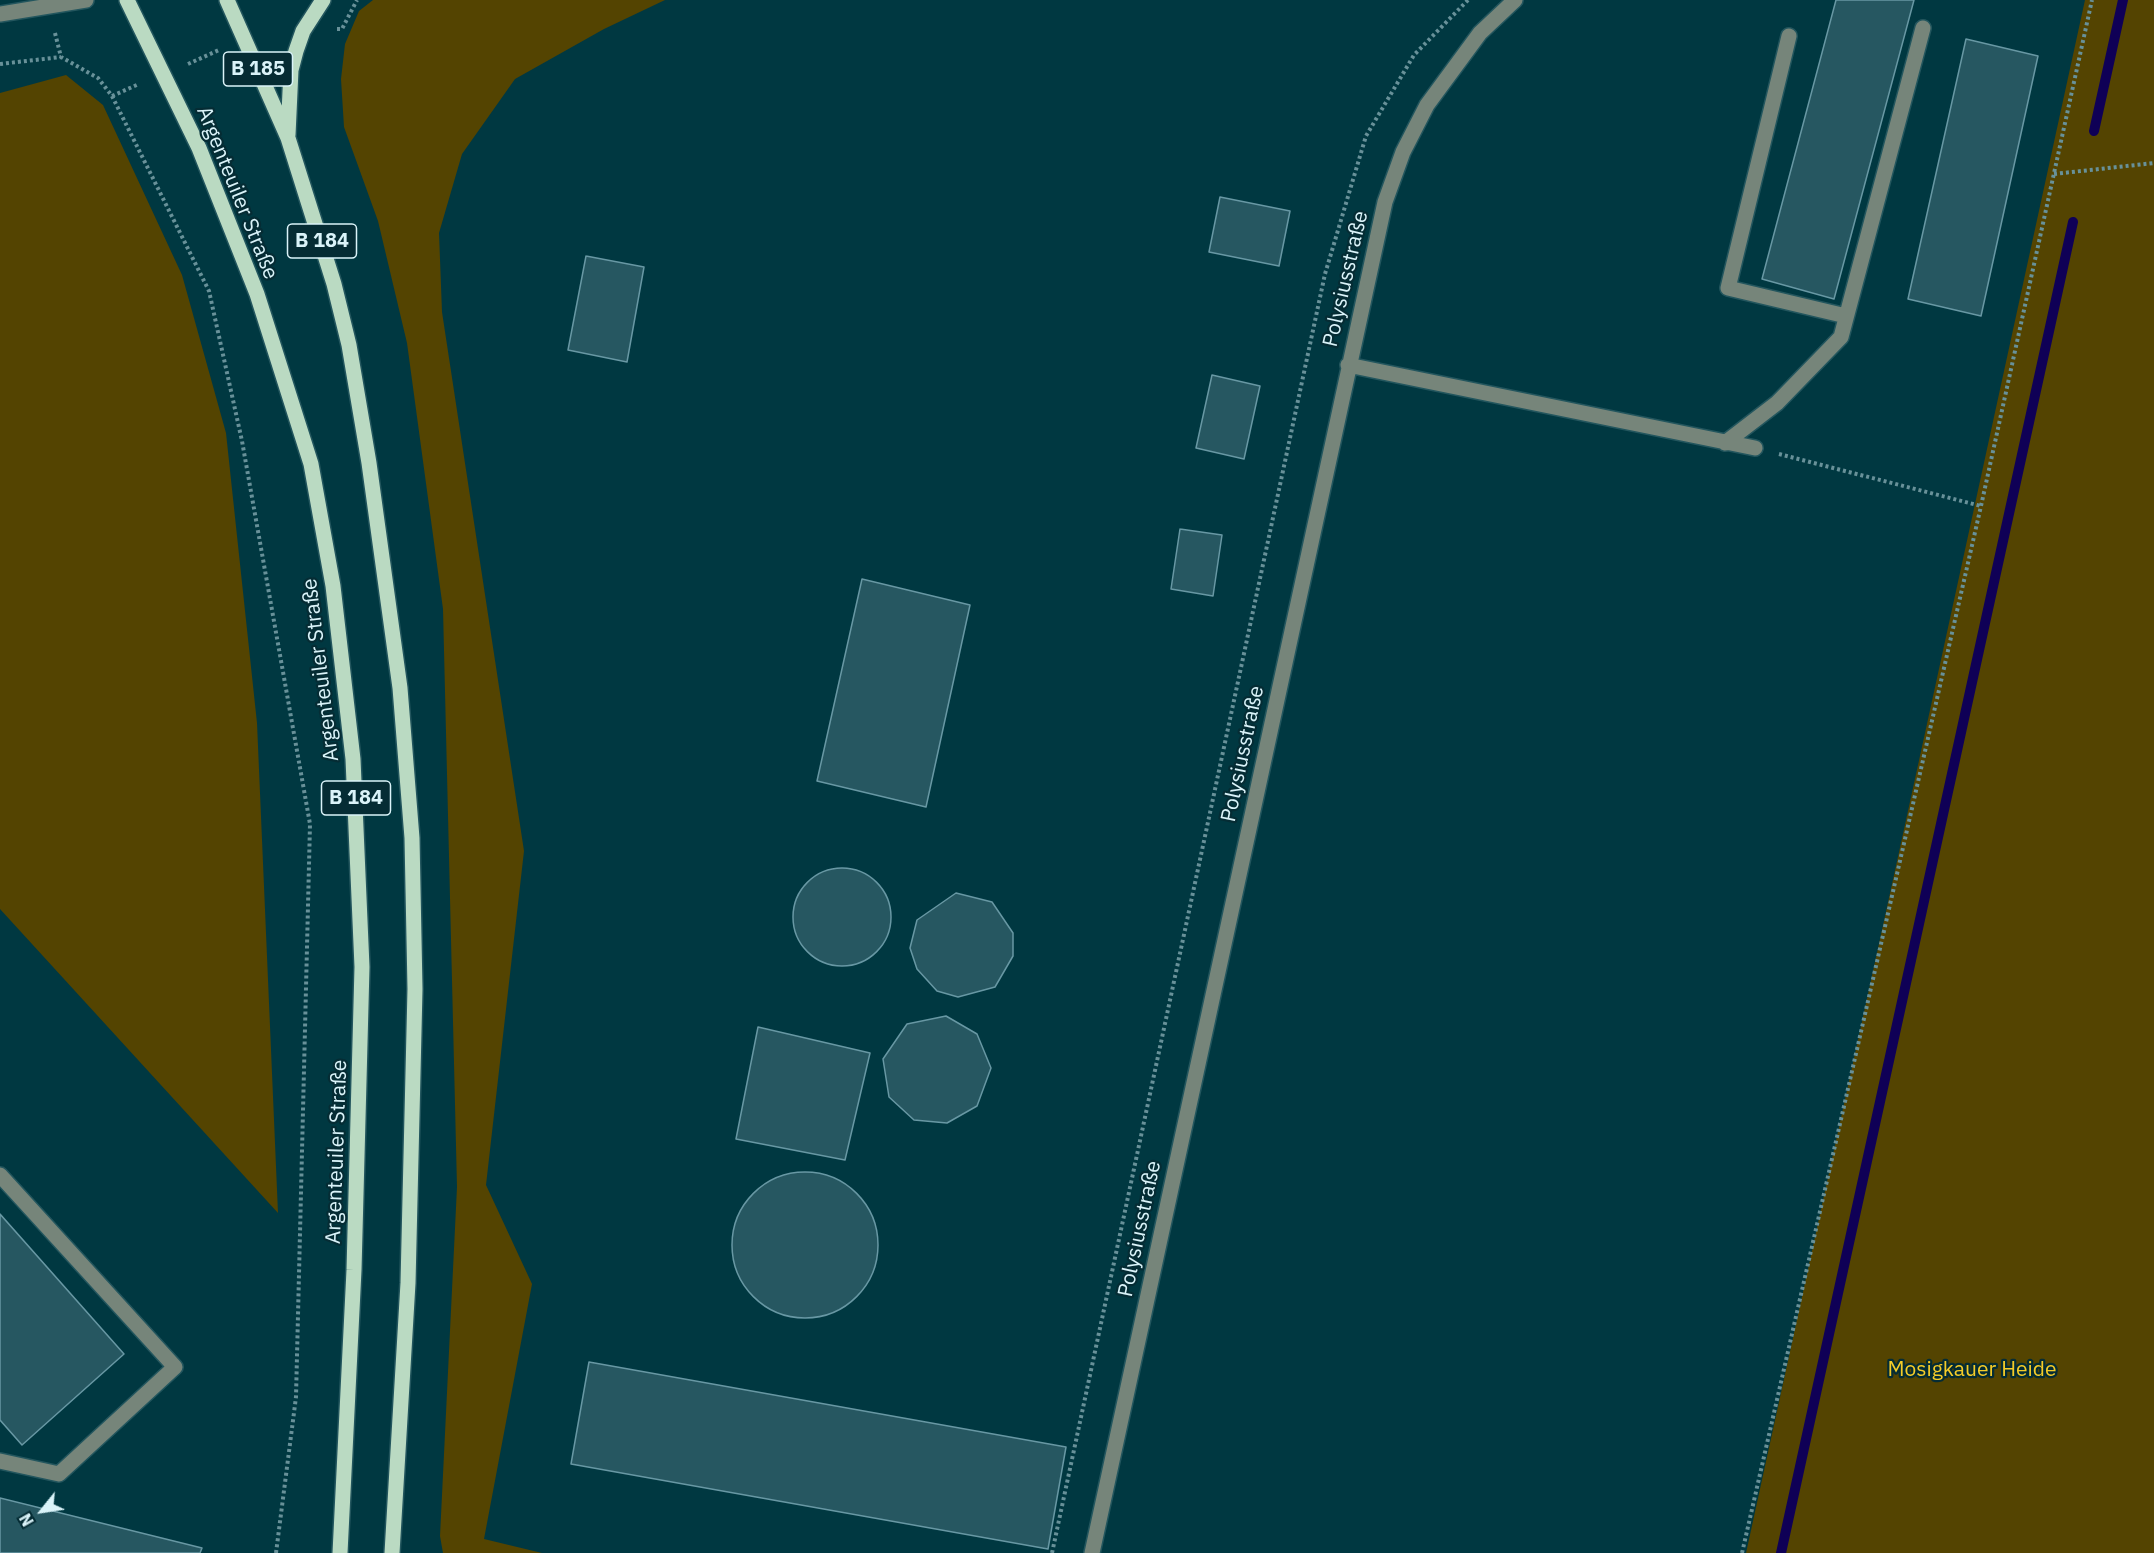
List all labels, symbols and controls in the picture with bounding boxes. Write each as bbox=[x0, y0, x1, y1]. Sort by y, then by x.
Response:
road number: B 185 bbox=[224, 52, 292, 86]
street label: Argenteuiler Straße bbox=[191, 103, 283, 283]
street label: Polysiusstraße bbox=[1318, 209, 1374, 349]
road number: B 184 bbox=[288, 224, 356, 258]
street label: Argenteuiler Straße bbox=[297, 577, 345, 763]
street label: Polysiusstraße bbox=[1216, 684, 1270, 824]
road number: B 184 bbox=[322, 781, 391, 815]
street label: Argenteuiler Straße bbox=[321, 1059, 353, 1245]
street label: Polysiusstraße bbox=[1113, 1159, 1167, 1299]
park label: Mosigkauer Heide bbox=[1887, 1357, 2057, 1383]
north arrow bbox=[12, 1481, 72, 1541]
text: N bbox=[15, 1510, 38, 1530]

